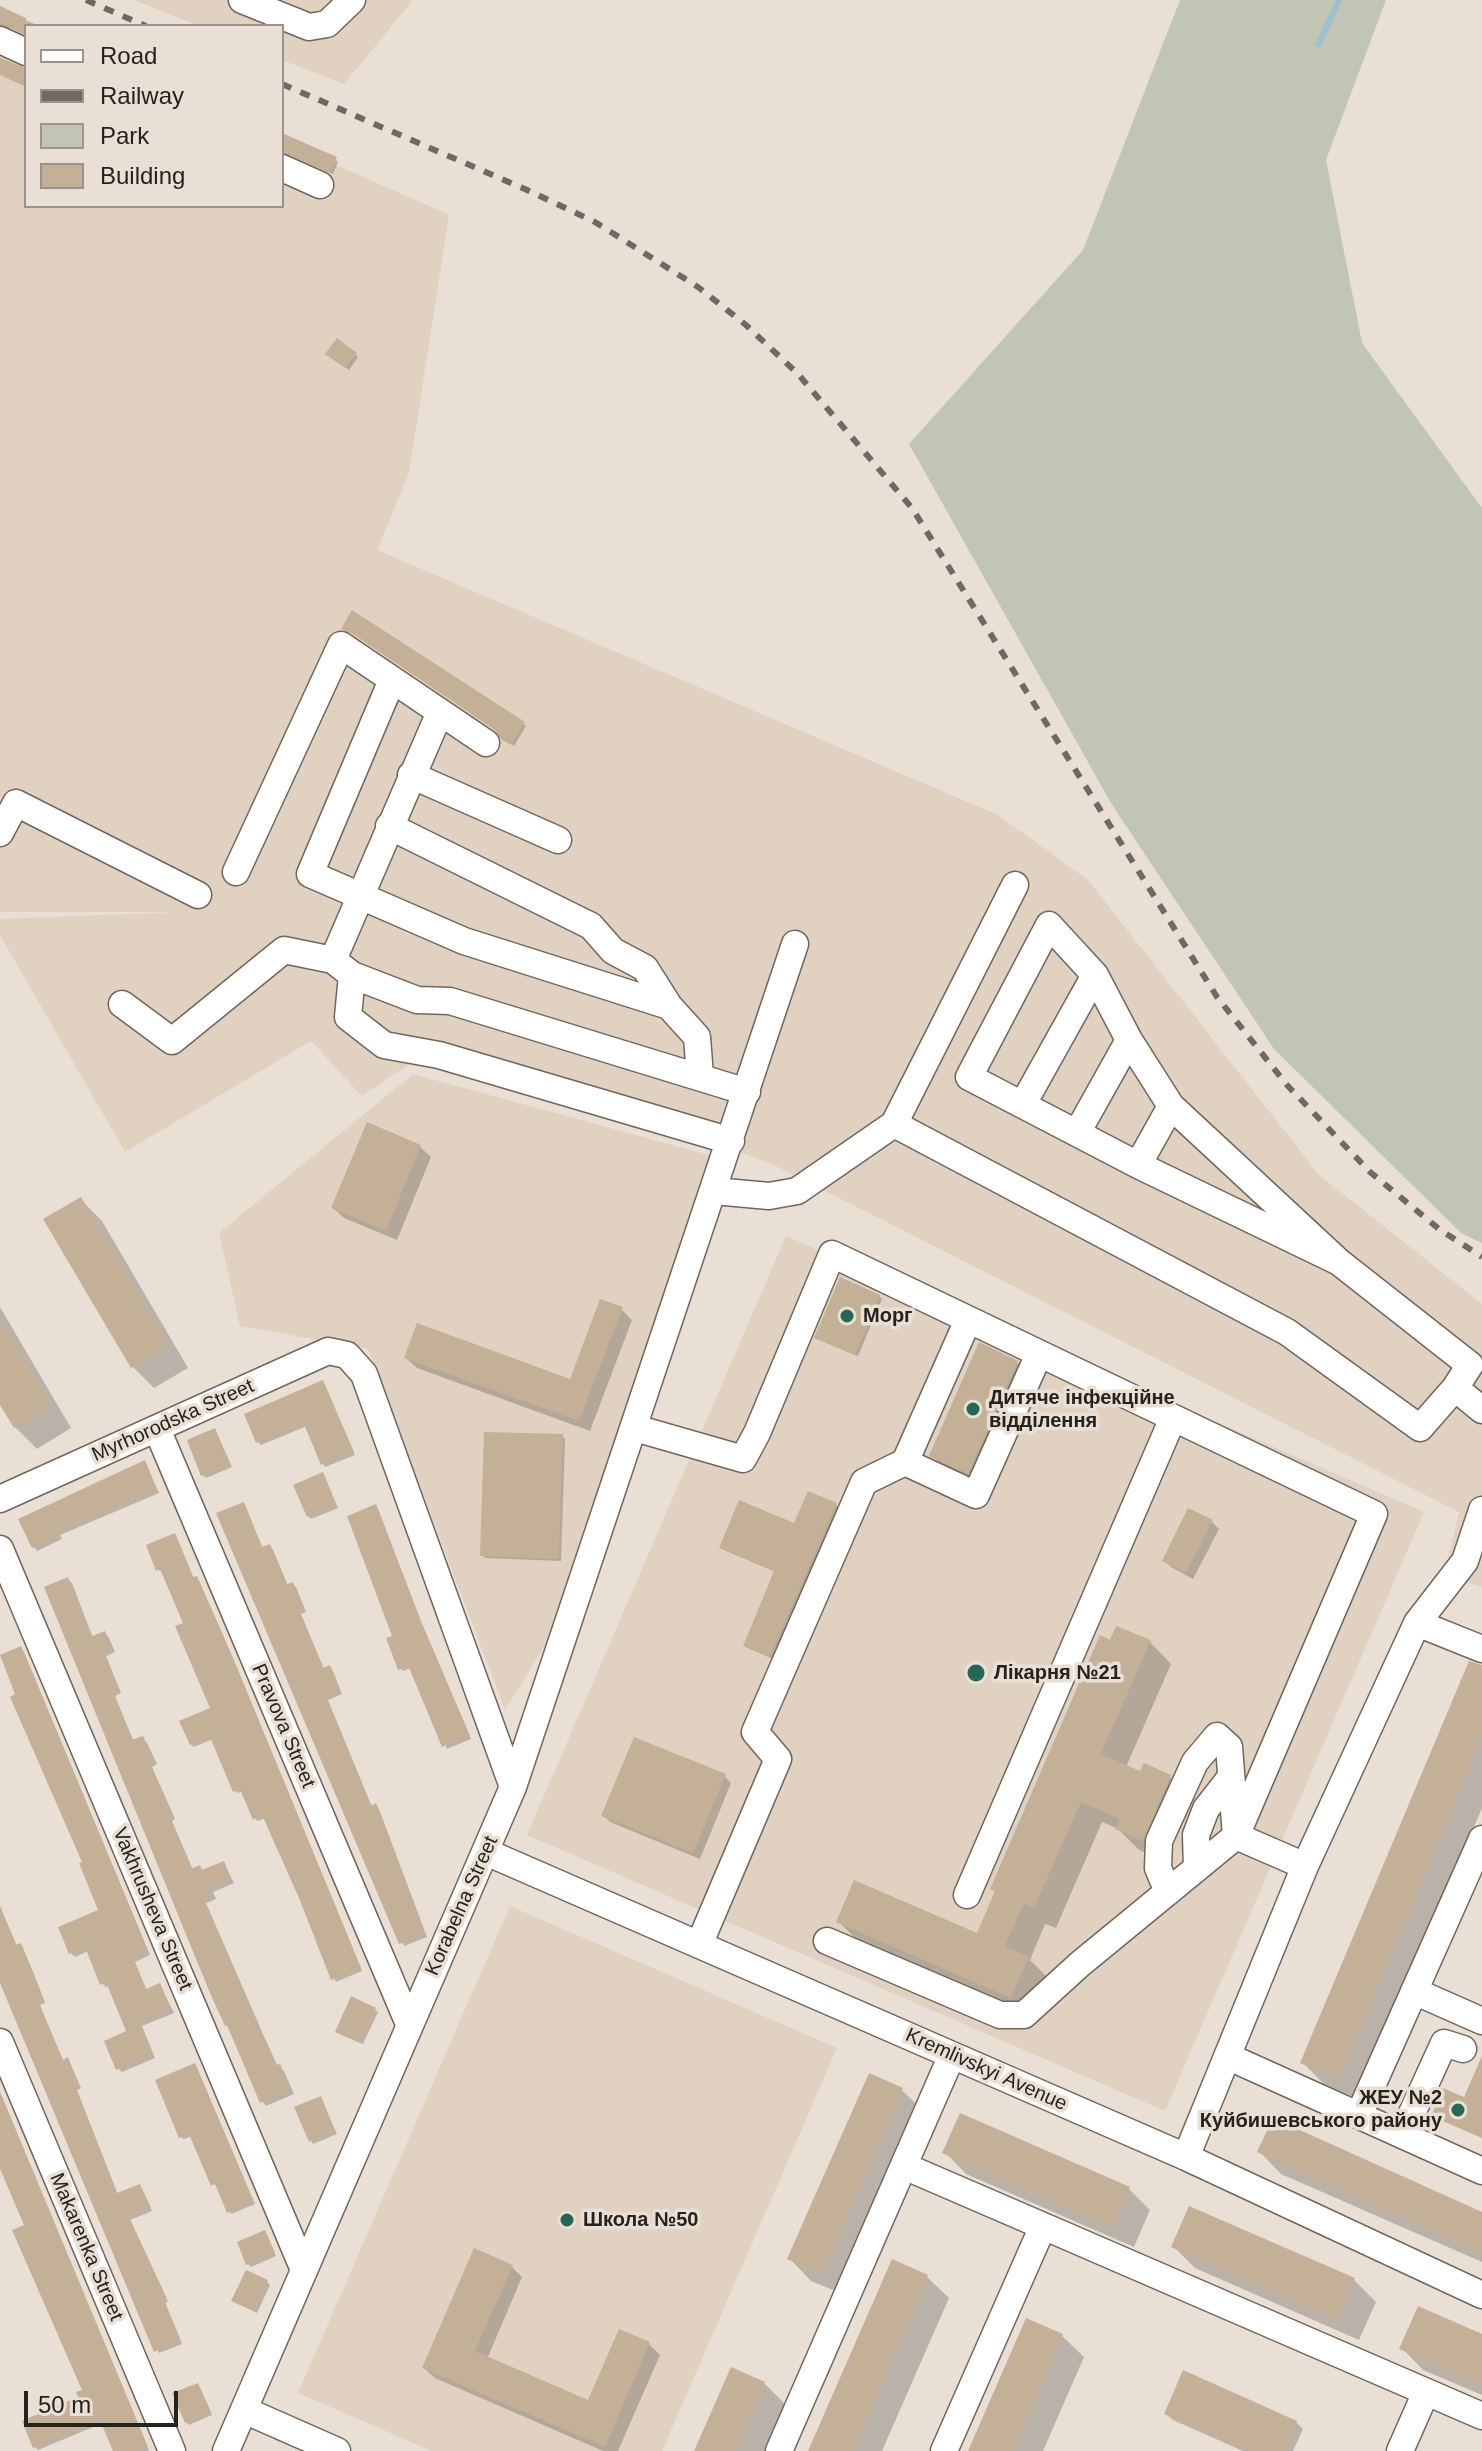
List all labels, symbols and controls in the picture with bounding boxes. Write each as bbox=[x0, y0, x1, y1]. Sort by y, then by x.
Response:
legend bbox=[24, 24, 284, 208]
text: Road bbox=[100, 42, 157, 69]
text: Railway bbox=[100, 82, 184, 109]
text: Park bbox=[100, 122, 149, 149]
text: Building bbox=[100, 162, 185, 189]
place label: Морг bbox=[863, 1304, 912, 1328]
marker: Морг bbox=[838, 1307, 856, 1325]
street label: Myrhorodska Street bbox=[88, 1375, 258, 1467]
place label: Дитяче інфекційне відділення bbox=[989, 1386, 1175, 1433]
marker: Дитяче інфекційне відділення bbox=[964, 1400, 982, 1418]
street label: Pravova Street bbox=[246, 1660, 320, 1792]
place label: Лікарня №21 bbox=[994, 1661, 1121, 1685]
marker: Лікарня №21 bbox=[965, 1662, 987, 1684]
street label: Vakhrusheva Street bbox=[107, 1824, 197, 1994]
street label: Korabelna Street bbox=[421, 1833, 503, 1979]
street label: Kremlivskyi Avenue bbox=[902, 2024, 1070, 2116]
place label: ЖЕУ №2 Куйбишевського району bbox=[1200, 2086, 1442, 2133]
marker: ЖЕУ №2 Куйбишевського району bbox=[1449, 2101, 1467, 2119]
street label: Makarenka Street bbox=[44, 2170, 128, 2324]
place label: Школа №50 bbox=[583, 2208, 698, 2232]
marker: Школа №50 bbox=[558, 2211, 576, 2229]
scale bar bbox=[28, 2375, 182, 2425]
text: 50 m bbox=[38, 2391, 91, 2418]

